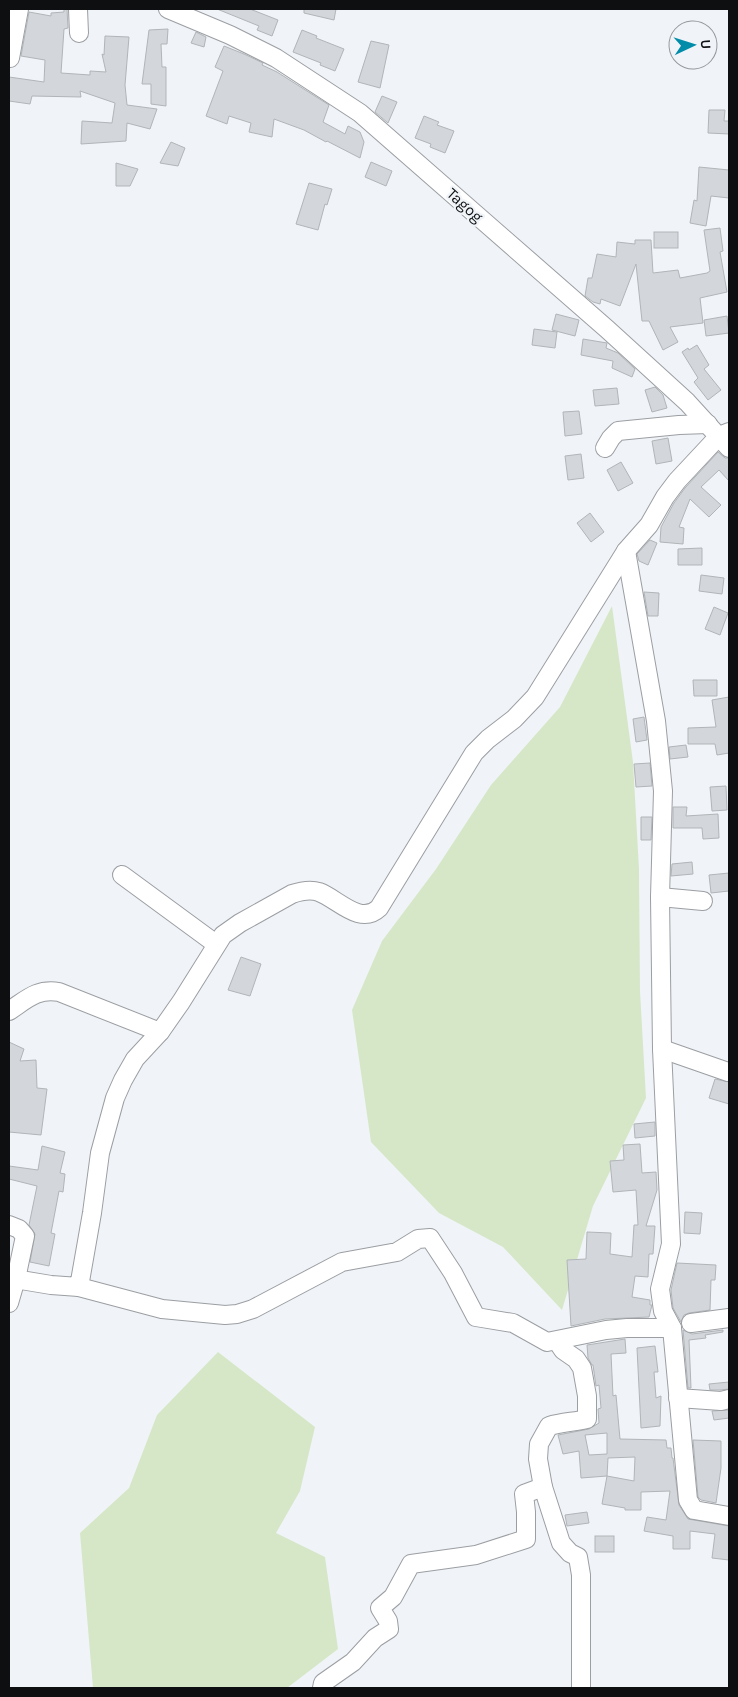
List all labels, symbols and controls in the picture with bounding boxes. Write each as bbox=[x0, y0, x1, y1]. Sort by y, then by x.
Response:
north arrow bbox=[668, 20, 718, 70]
text: U bbox=[697, 39, 714, 50]
street label: Tagog bbox=[443, 184, 487, 226]

